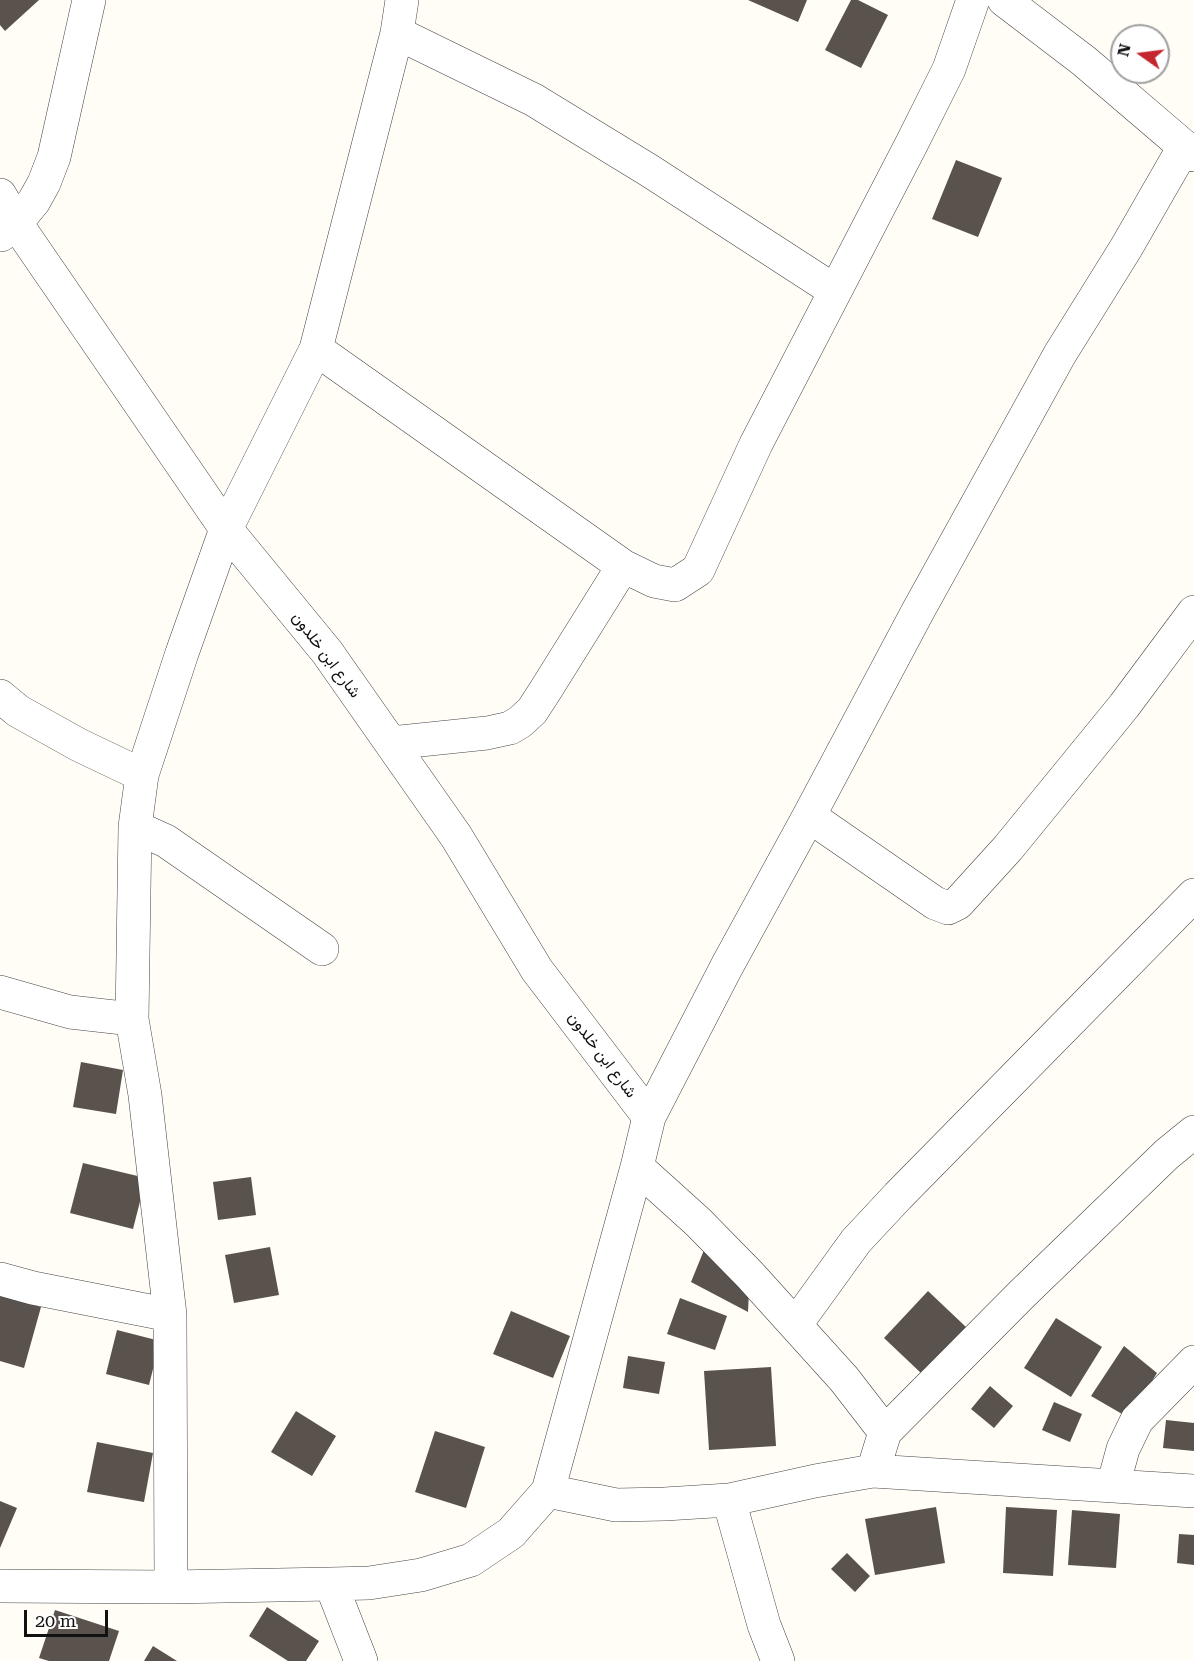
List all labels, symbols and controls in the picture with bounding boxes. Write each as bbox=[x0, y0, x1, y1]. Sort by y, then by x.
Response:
north arrow bbox=[1110, 24, 1170, 84]
text: N bbox=[1113, 42, 1135, 58]
street label: شارع ابن خلدون bbox=[287, 608, 365, 702]
street label: شارع ابن خلدون bbox=[563, 1008, 641, 1102]
scale bar bbox=[27, 1598, 111, 1636]
text: 20 m bbox=[35, 1610, 76, 1631]

